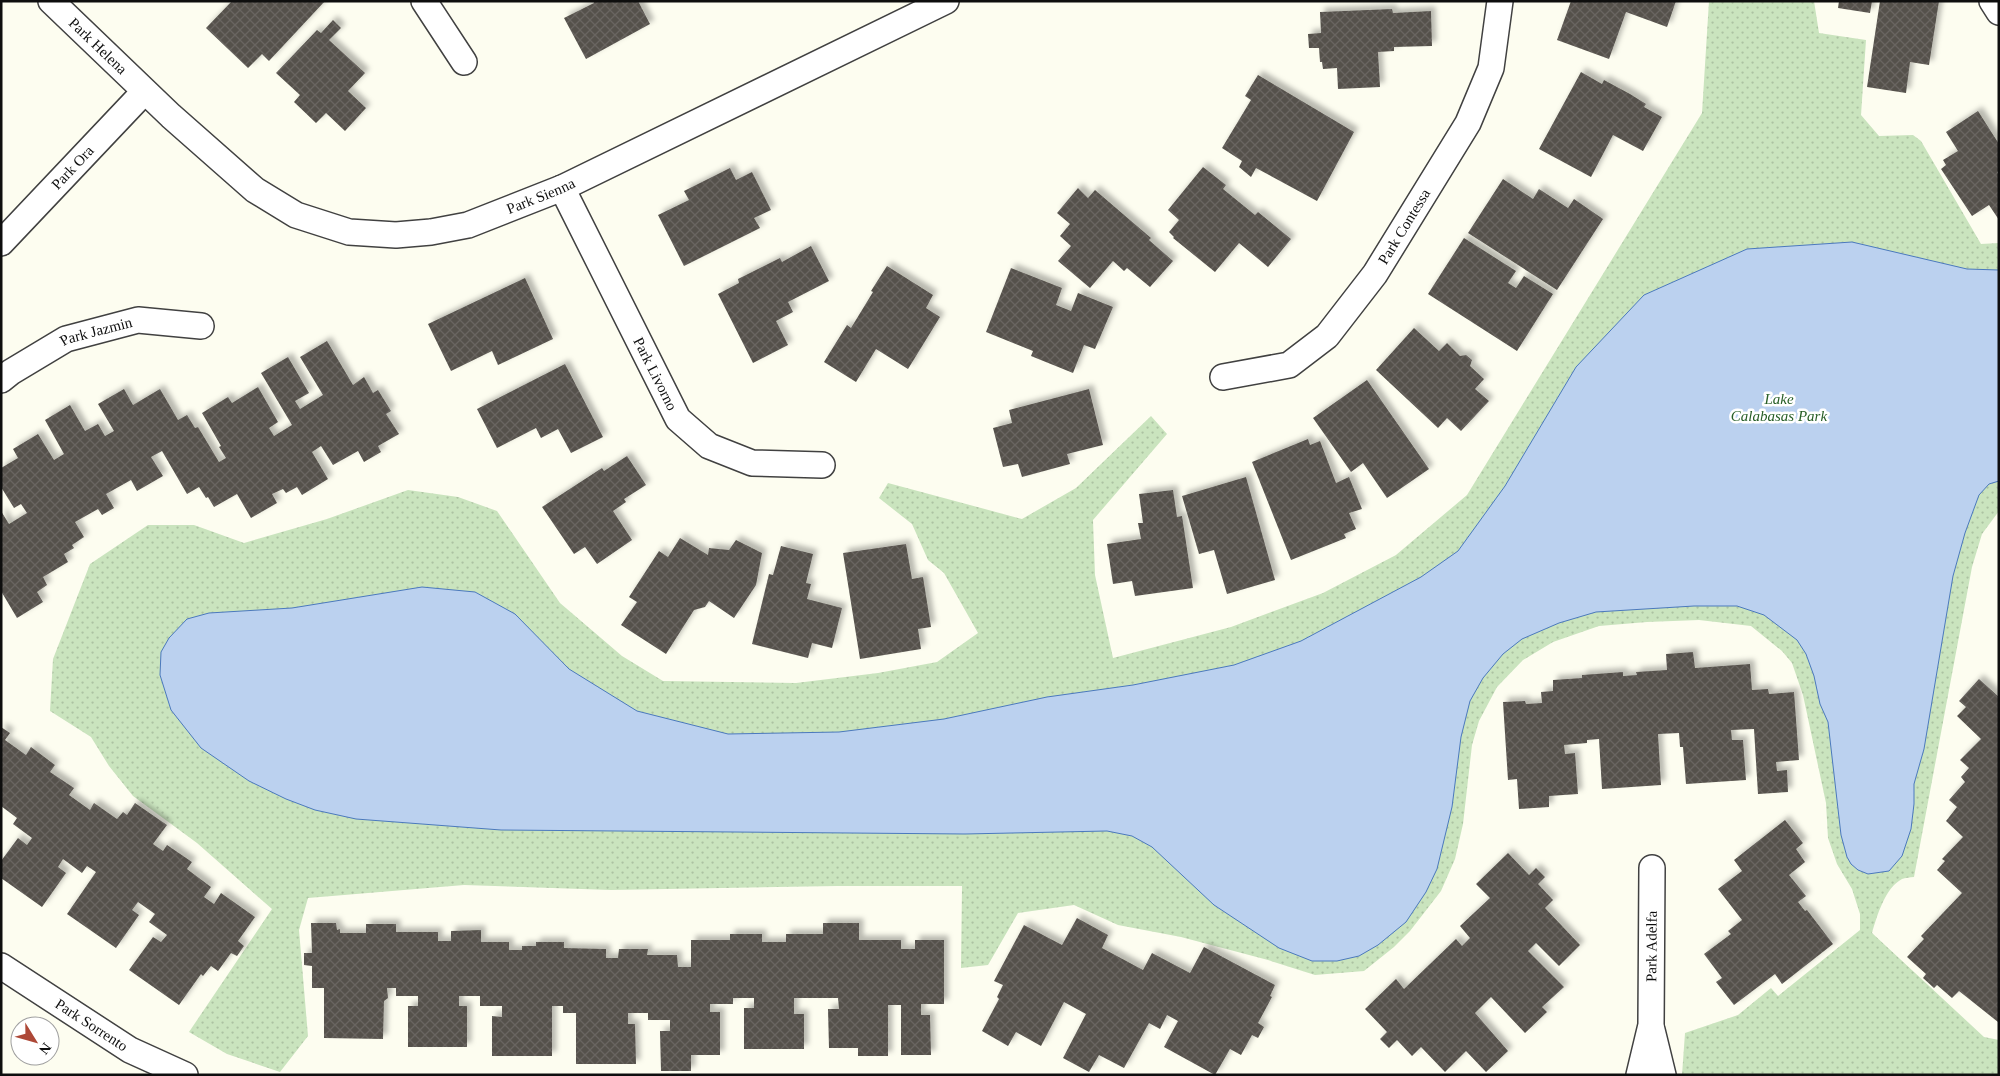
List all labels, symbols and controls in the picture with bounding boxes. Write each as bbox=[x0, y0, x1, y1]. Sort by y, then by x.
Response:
street label: Park Helena bbox=[66, 15, 130, 78]
street label: Park Ora bbox=[48, 142, 97, 193]
street label: Park Sienna bbox=[504, 175, 578, 217]
street label: Park Contessa bbox=[1375, 186, 1434, 267]
street label: Park Jazmin bbox=[57, 314, 134, 349]
street label: Park Livorno bbox=[630, 335, 680, 413]
park label: Lake Calabasas Park bbox=[1731, 391, 1827, 424]
street label: Park Adelfa bbox=[1643, 910, 1660, 982]
street label: Park Sorrento bbox=[52, 996, 131, 1054]
north arrow bbox=[10, 1016, 60, 1066]
text: N bbox=[36, 1040, 54, 1057]

